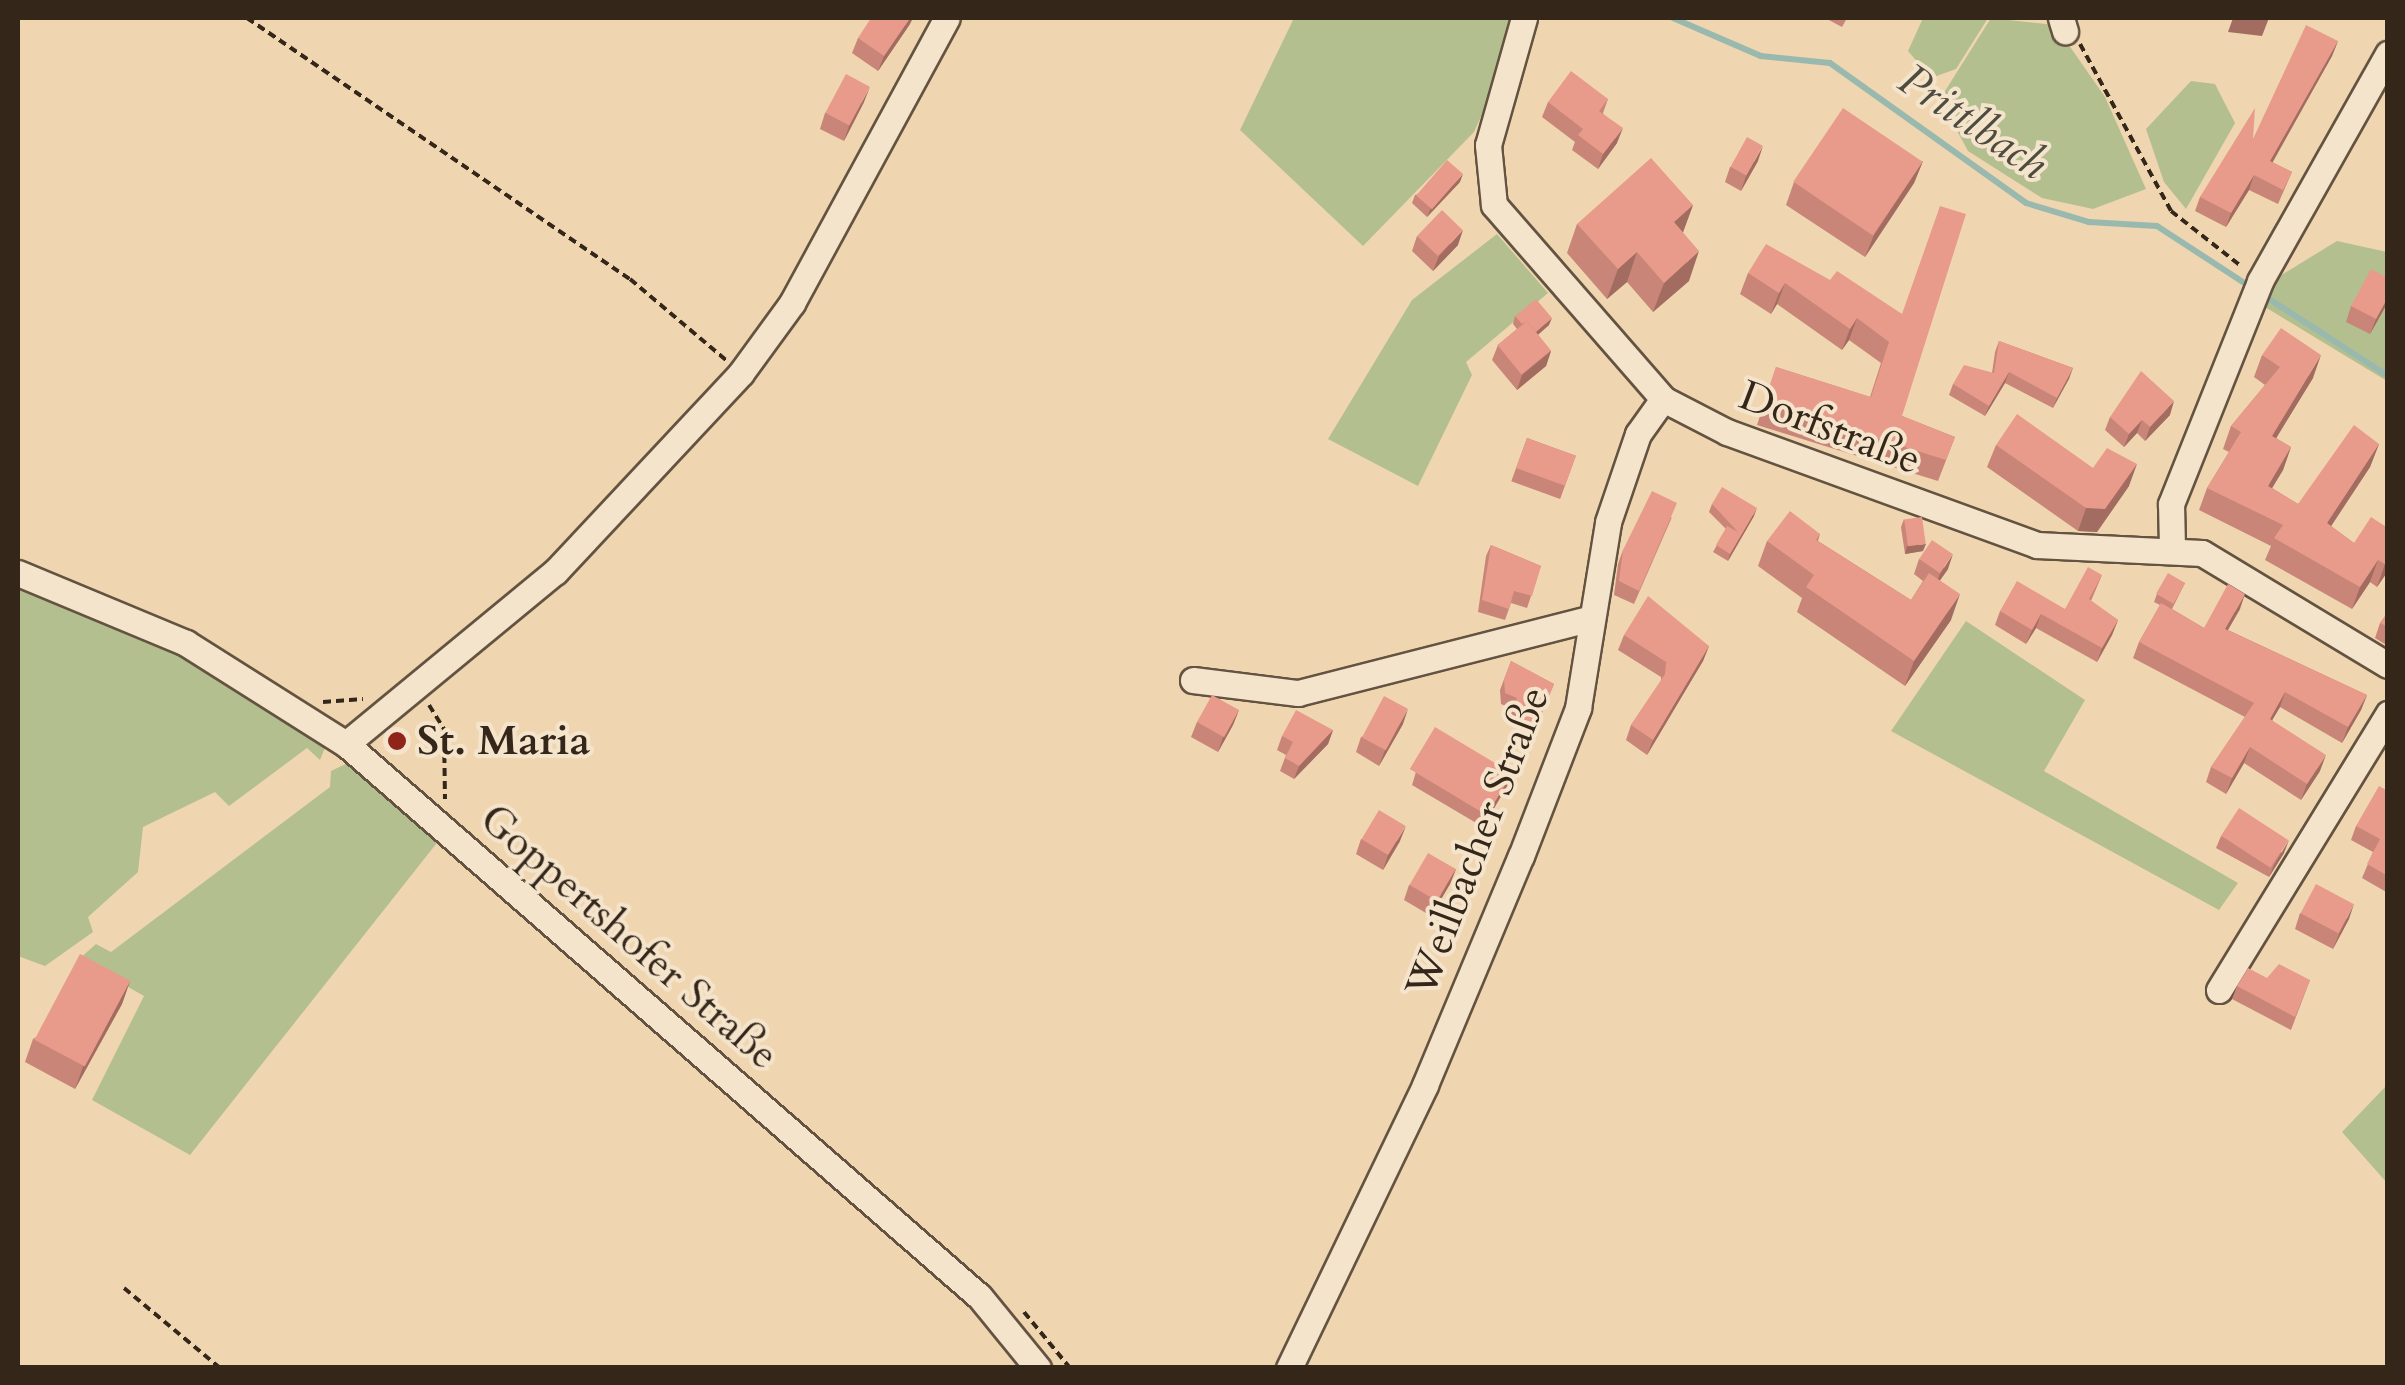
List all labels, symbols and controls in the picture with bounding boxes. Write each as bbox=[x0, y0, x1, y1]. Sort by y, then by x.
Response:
water label: Prittlbach bbox=[1888, 53, 2058, 191]
street label: Dorfstraße bbox=[1732, 370, 1928, 486]
street label: Weilbacher Straße bbox=[1396, 680, 1560, 1004]
place label: St. Maria bbox=[417, 716, 590, 766]
marker: St. Maria bbox=[386, 730, 408, 752]
street label: Goppertshofer Straße bbox=[470, 794, 788, 1080]

